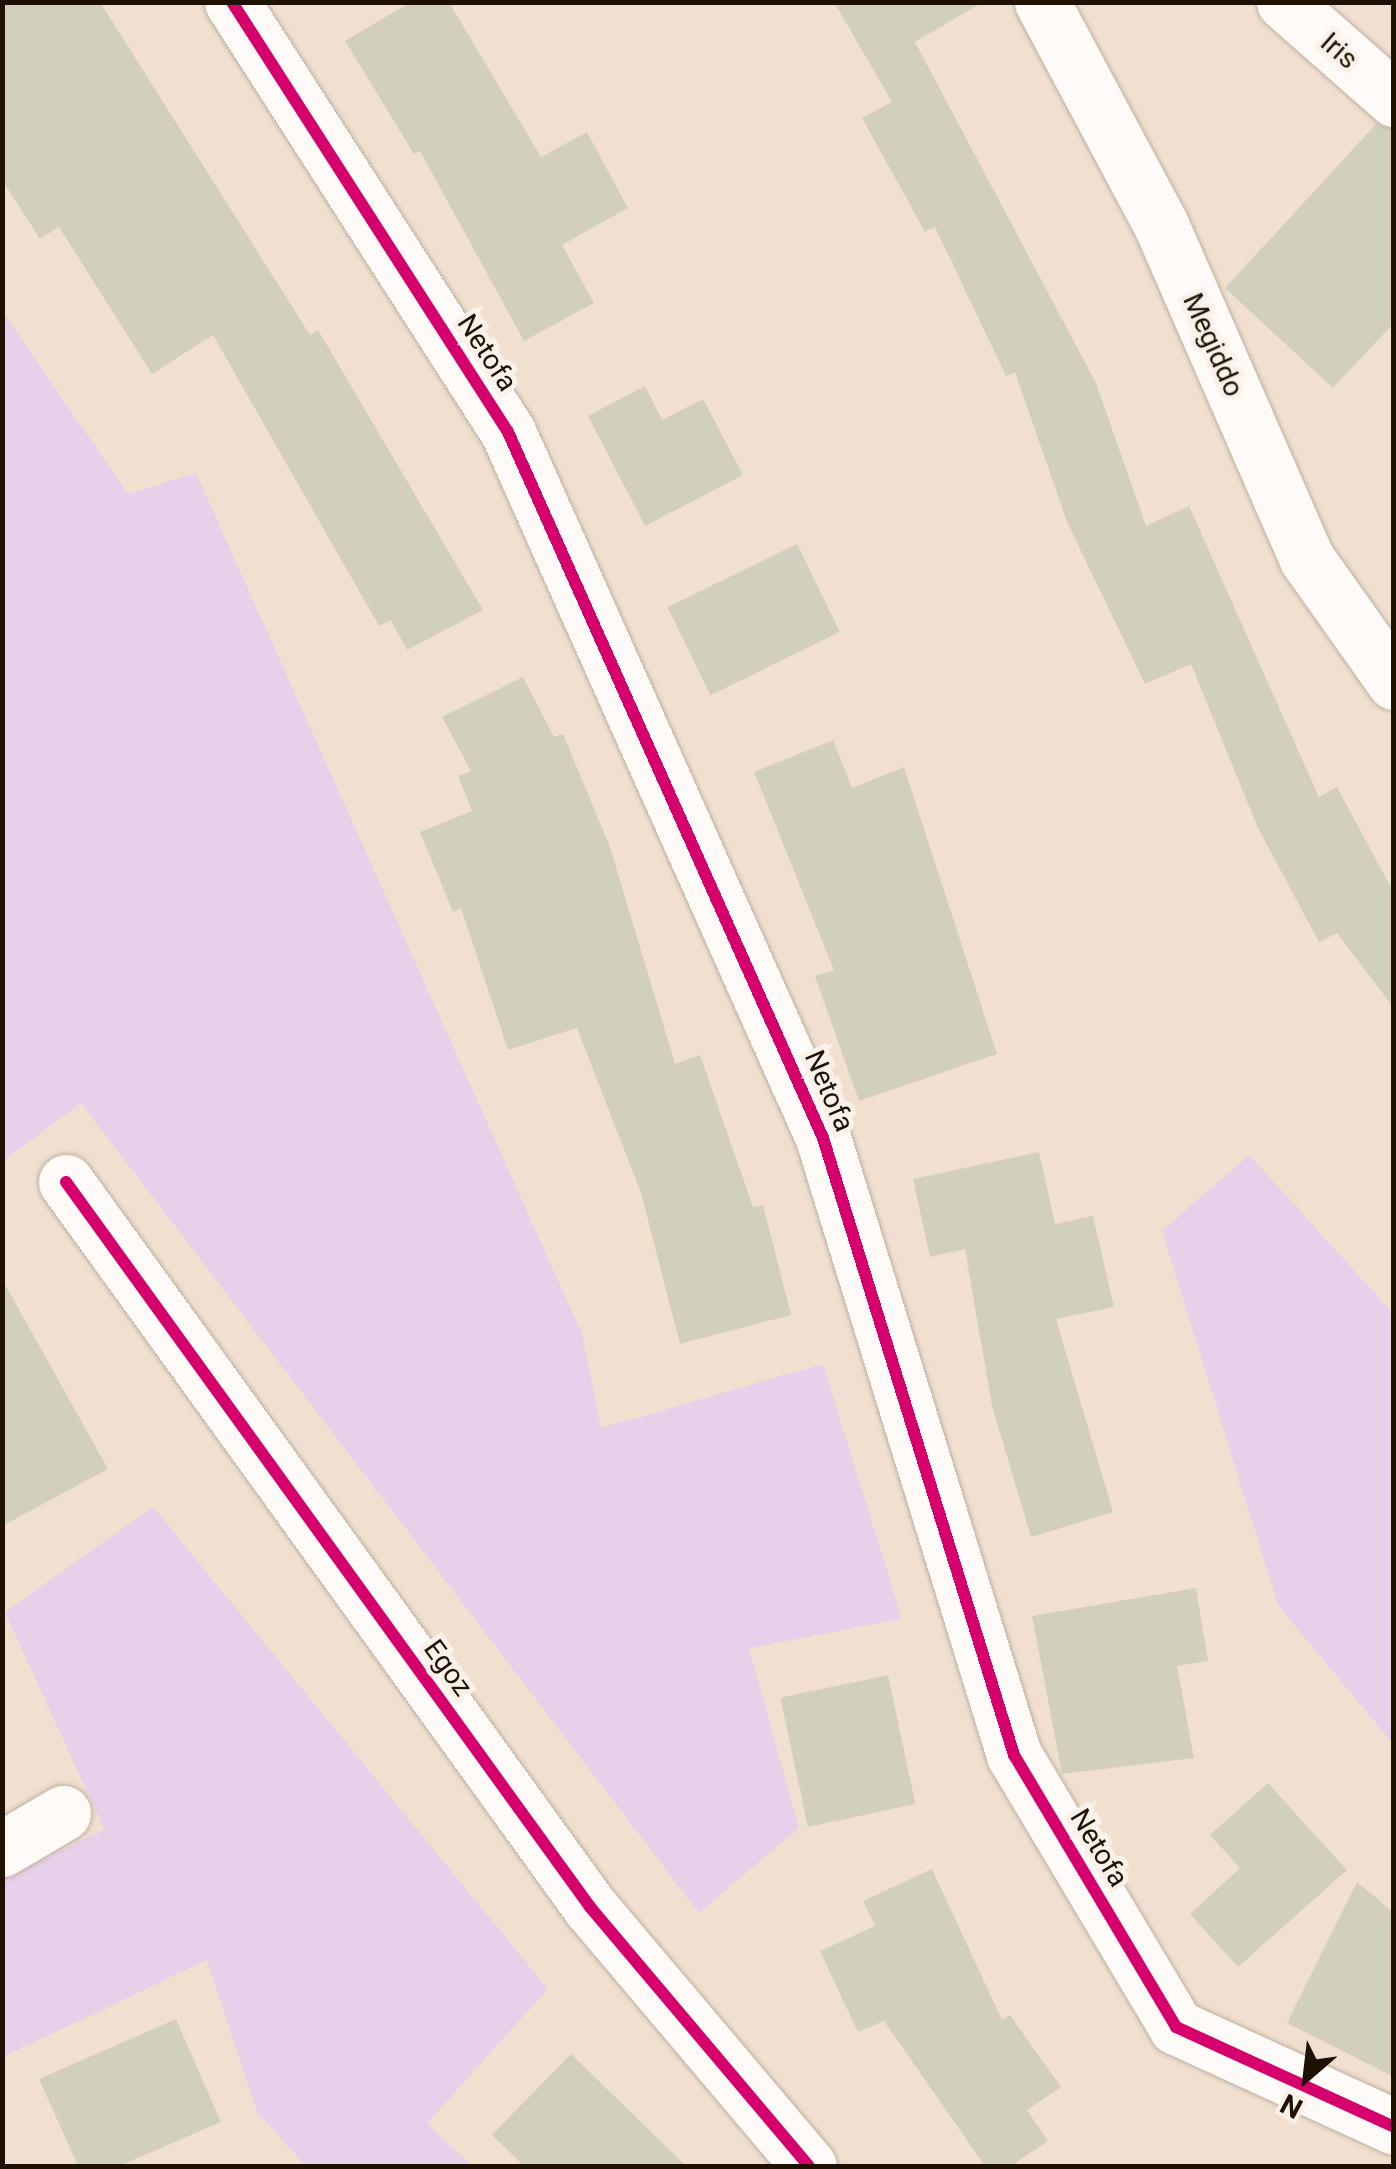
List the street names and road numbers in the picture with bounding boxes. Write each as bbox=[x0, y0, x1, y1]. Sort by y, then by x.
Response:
street label: Iris bbox=[1314, 26, 1364, 76]
street label: Megiddo bbox=[1175, 288, 1251, 402]
street label: Netofa bbox=[450, 308, 524, 398]
street label: Netofa bbox=[797, 1045, 861, 1137]
street label: Egoz bbox=[416, 1633, 480, 1703]
street label: Netofa bbox=[1063, 1803, 1135, 1893]

